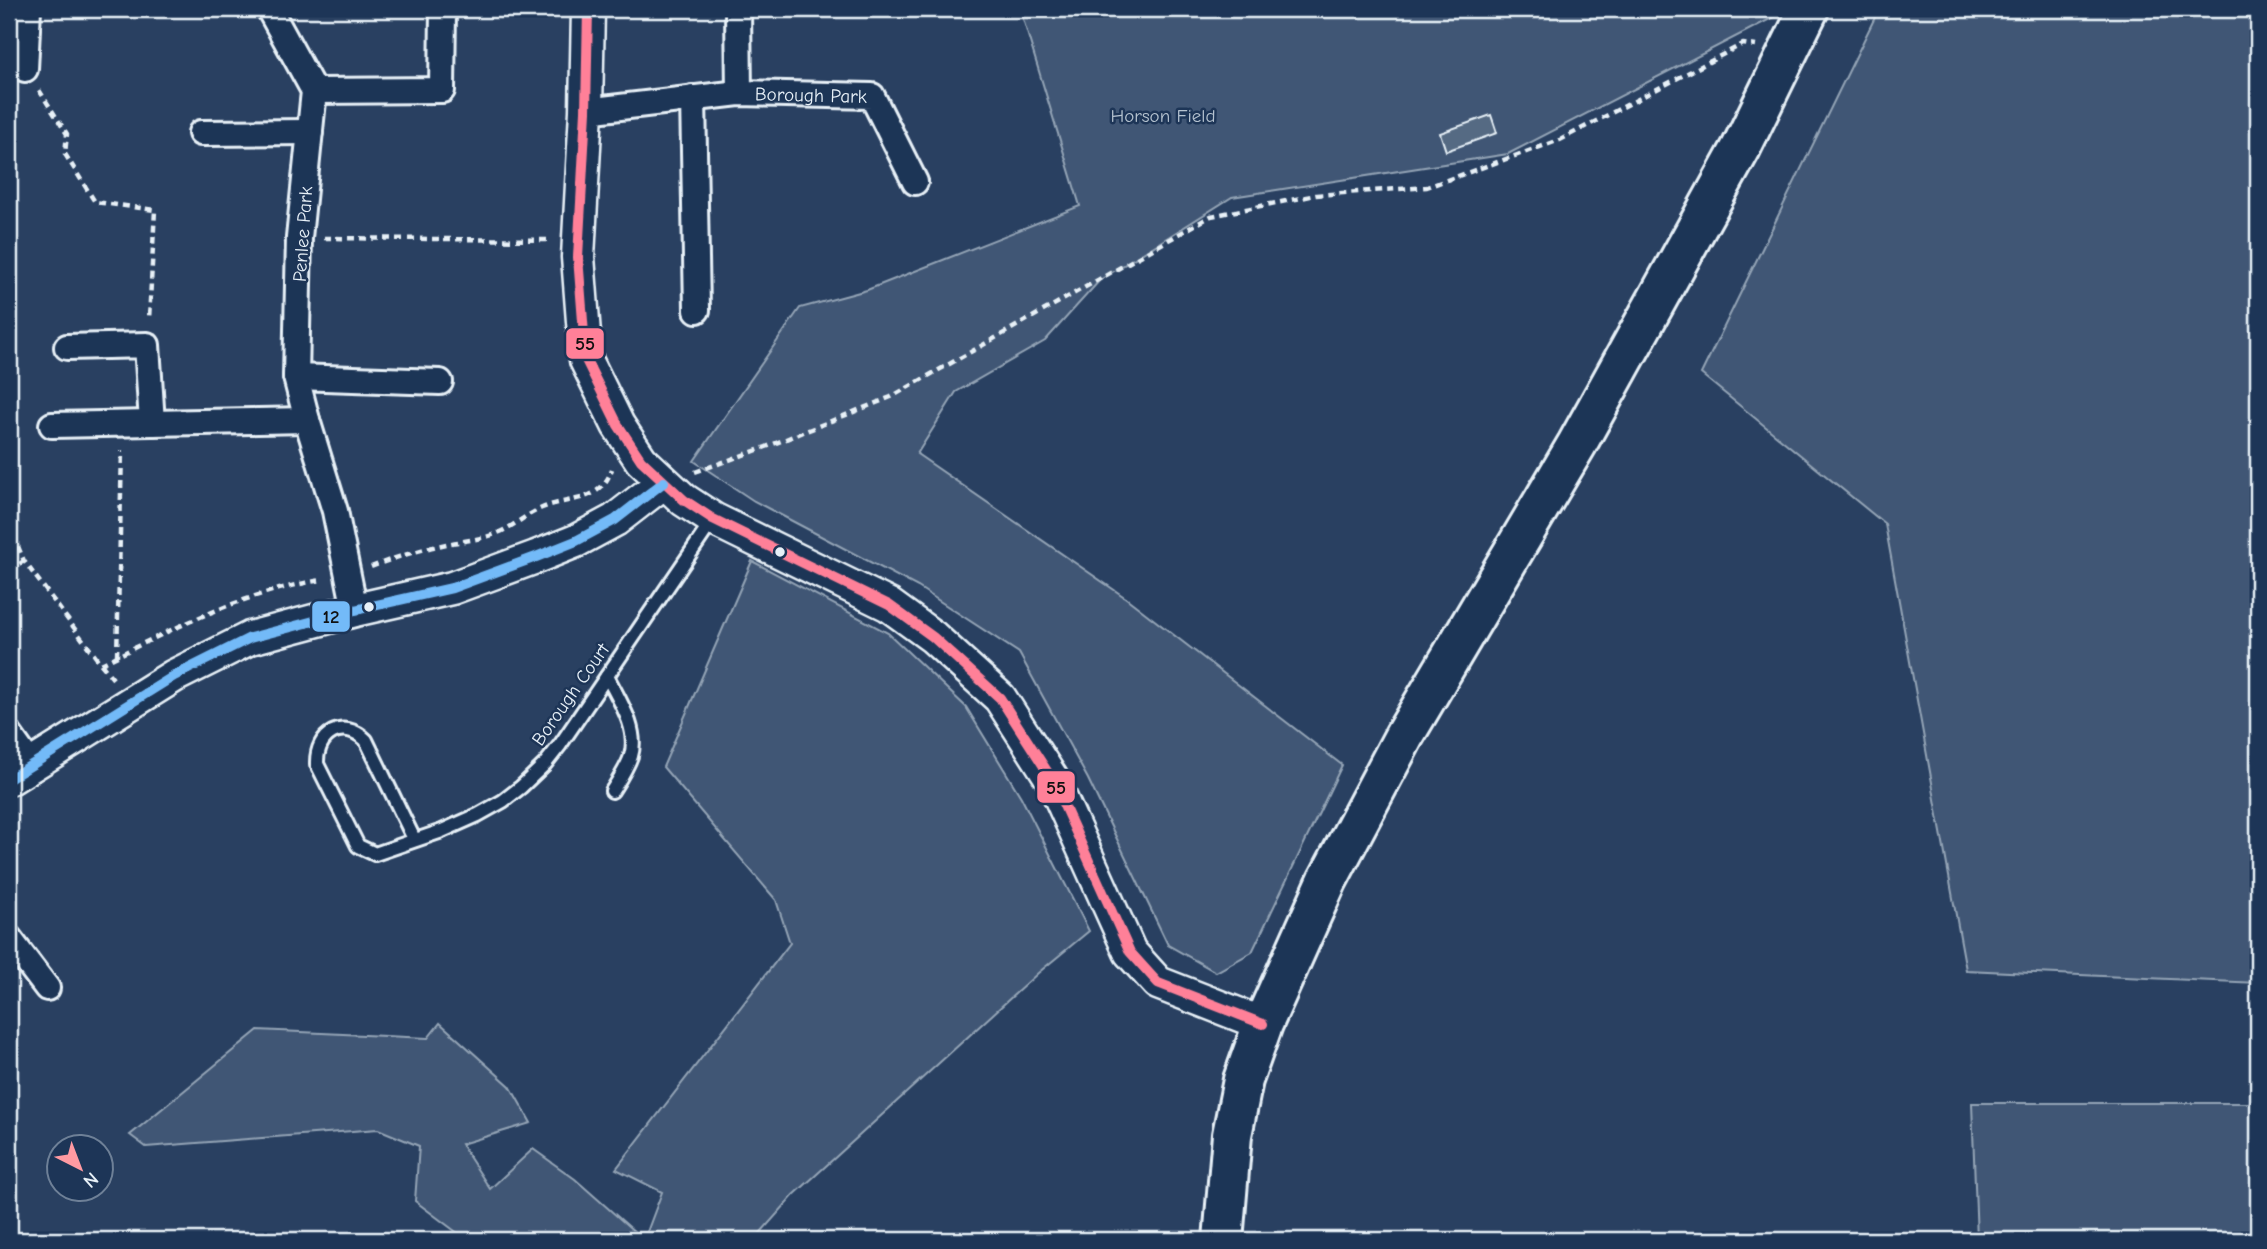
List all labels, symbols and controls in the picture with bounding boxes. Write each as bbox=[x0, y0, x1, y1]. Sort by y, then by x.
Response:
street label: Borough Park bbox=[755, 83, 868, 108]
park label: Horson Field bbox=[1110, 105, 1216, 127]
street label: Penlee Park bbox=[289, 185, 317, 283]
line badge: 55 bbox=[565, 327, 605, 360]
text: 55 bbox=[575, 333, 595, 355]
unlabelled marker bbox=[773, 545, 787, 559]
line badge: 12 bbox=[311, 600, 351, 633]
unlabelled marker bbox=[362, 600, 376, 614]
text: 12 bbox=[323, 606, 339, 628]
street label: Borough Court bbox=[527, 639, 615, 750]
line badge: 55 bbox=[1036, 770, 1076, 804]
text: 55 bbox=[1046, 777, 1066, 799]
north arrow bbox=[46, 1134, 116, 1204]
text: N bbox=[79, 1168, 103, 1192]

